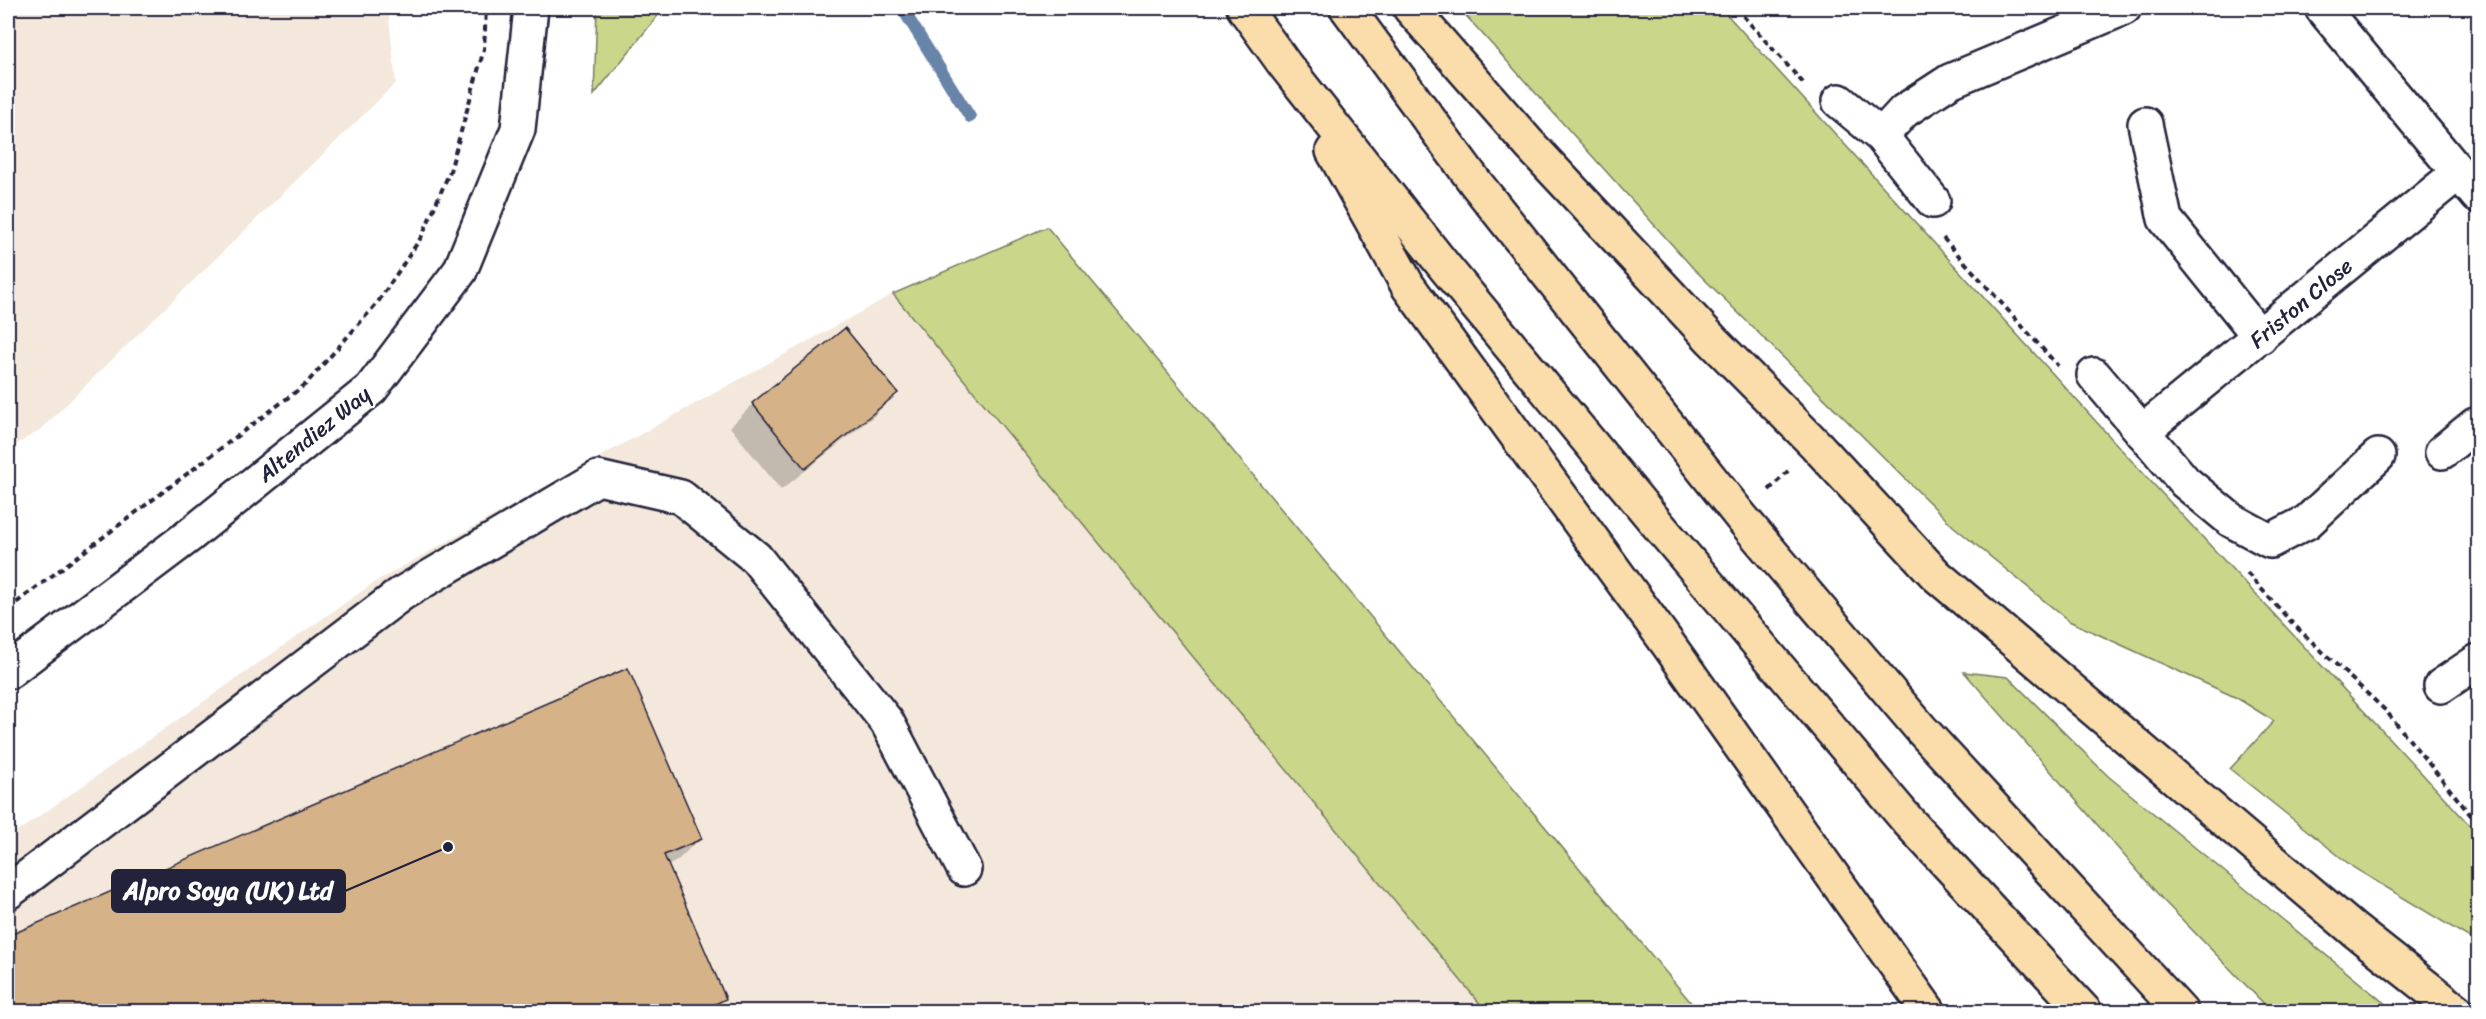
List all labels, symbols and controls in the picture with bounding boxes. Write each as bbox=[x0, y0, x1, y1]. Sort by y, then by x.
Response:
street label: Friston Close bbox=[2240, 248, 2362, 358]
street label: Altendiez Way bbox=[248, 375, 380, 493]
callout: Alpro Soya (UK) Ltd bbox=[112, 870, 345, 912]
text: Alpro Soya (UK) Ltd bbox=[122, 870, 335, 912]

